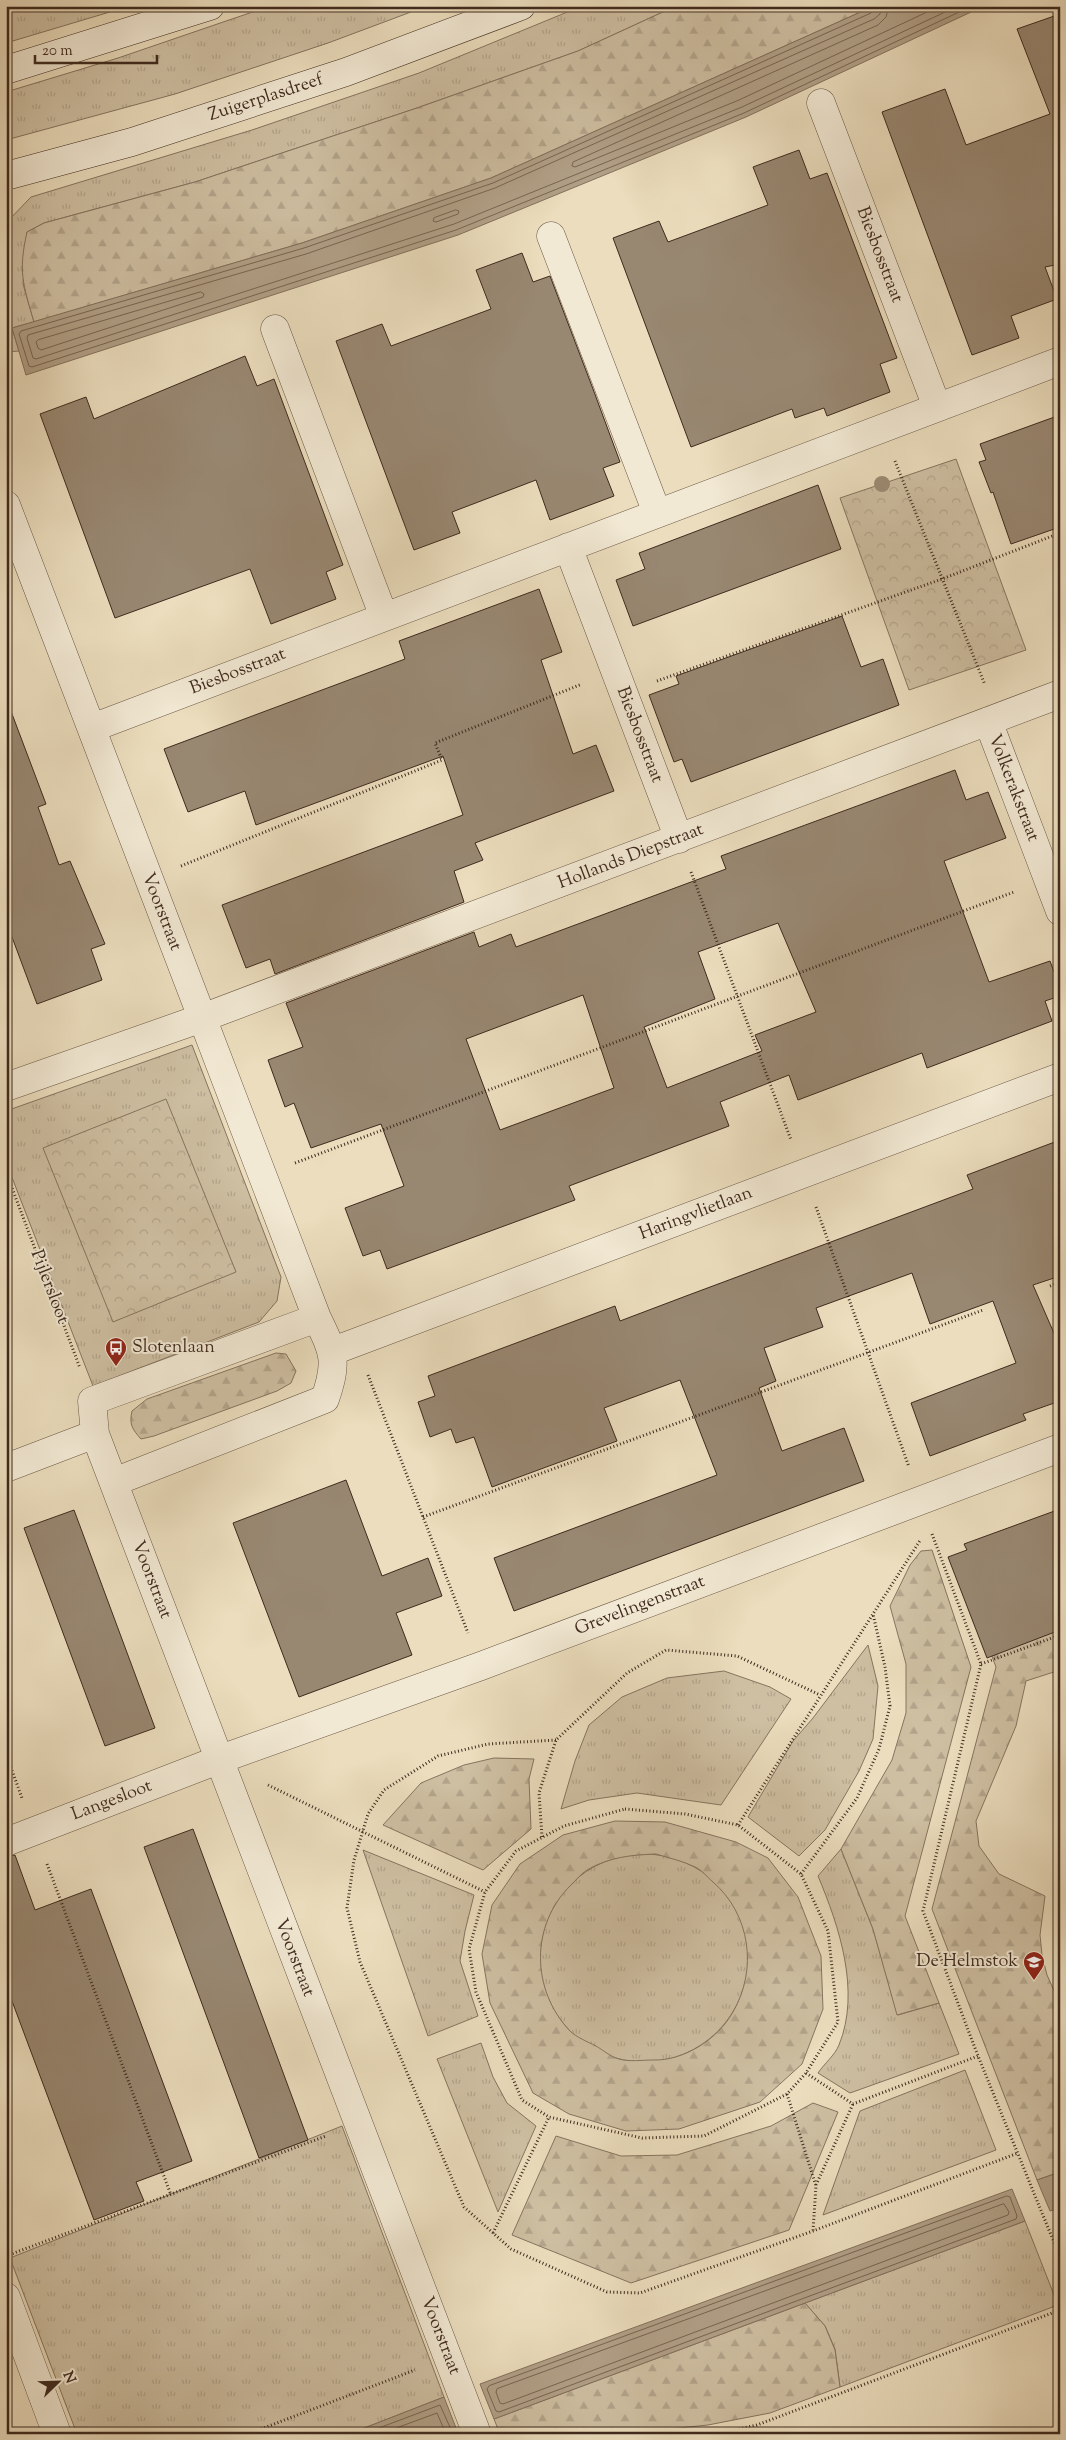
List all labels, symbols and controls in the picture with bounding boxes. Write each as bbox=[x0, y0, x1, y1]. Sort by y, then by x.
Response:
scale bar bbox=[35, 32, 158, 64]
text: 20 m bbox=[42, 41, 73, 62]
street label: Zuigerplasdreef bbox=[205, 67, 328, 129]
street label: Biesbosstraat bbox=[849, 203, 909, 307]
street label: Biesbosstraat bbox=[186, 642, 290, 702]
street label: Biesbosstraat bbox=[609, 683, 669, 787]
street label: Volkerakstraat bbox=[981, 731, 1045, 845]
street label: Hollands Diepstraat bbox=[554, 817, 708, 897]
street label: Voorstraat bbox=[134, 869, 188, 955]
street label: Haringvlietlaan bbox=[636, 1180, 757, 1248]
street label: Pijlersloot bbox=[23, 1246, 75, 1328]
place label: Slotenlaan bbox=[132, 1335, 215, 1361]
bus stop icon: Slotenlaan bbox=[104, 1336, 128, 1367]
street label: Voorstraat bbox=[124, 1537, 178, 1623]
street label: Grevelingenstraat bbox=[571, 1569, 709, 1643]
street label: Langesloot bbox=[68, 1774, 156, 1828]
street label: Voorstraat bbox=[267, 1915, 321, 2001]
place label: De Helmstok bbox=[916, 1949, 1018, 1975]
school or university icon: De Helmstok bbox=[1022, 1950, 1046, 1981]
street label: Voorstraat bbox=[413, 2293, 467, 2379]
north arrow bbox=[32, 2358, 82, 2408]
text: N bbox=[57, 2369, 80, 2387]

